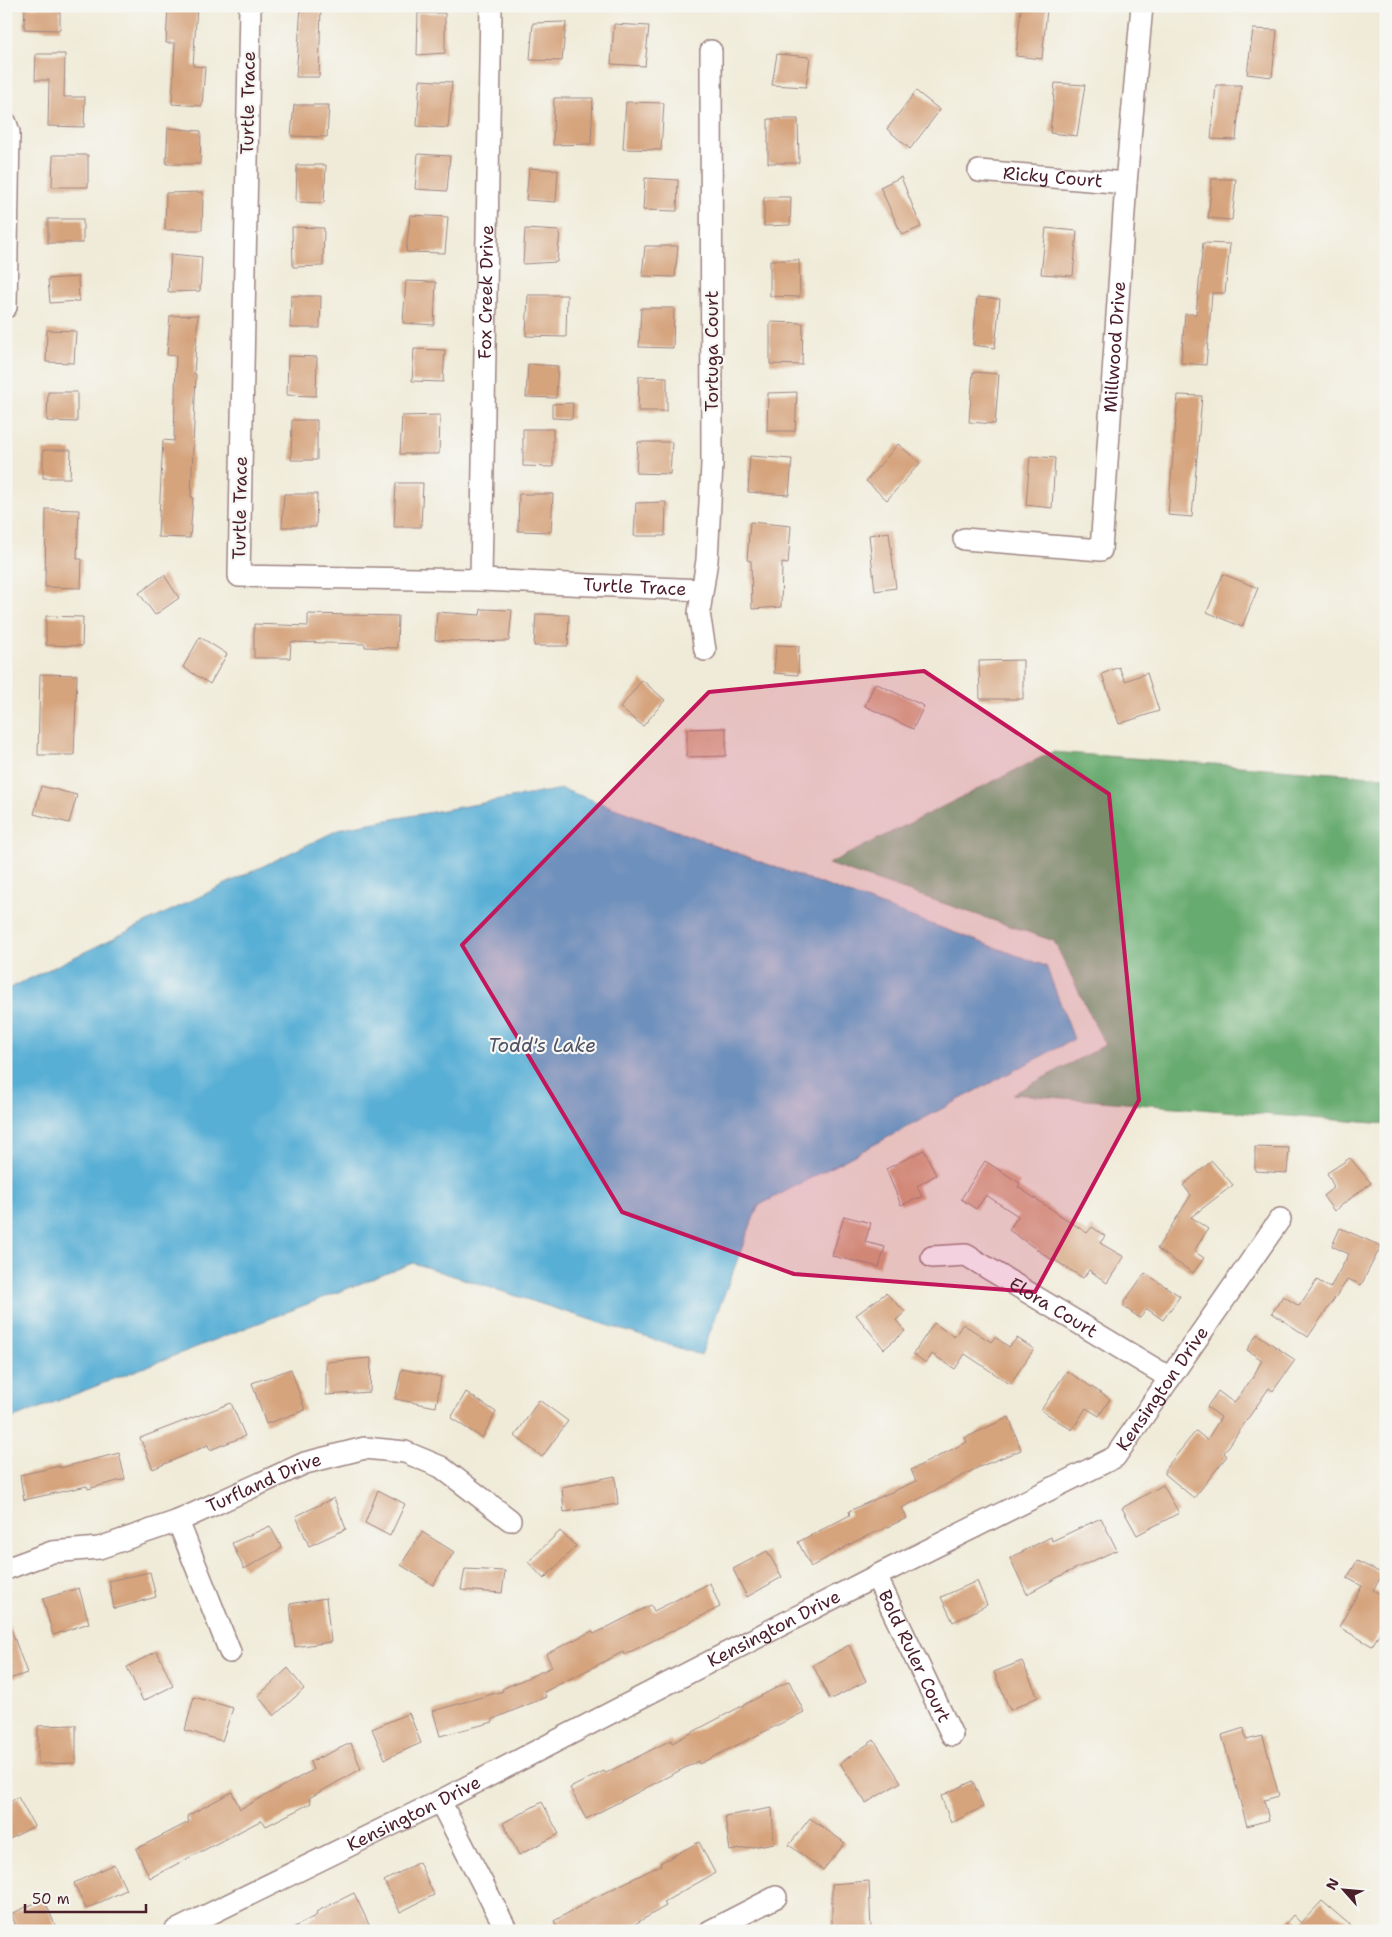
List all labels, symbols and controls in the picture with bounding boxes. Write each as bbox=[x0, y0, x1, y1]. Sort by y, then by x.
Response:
street label: Turtle Trace bbox=[235, 51, 261, 155]
street label: Ricky Court bbox=[1002, 161, 1104, 193]
street label: Fox Creek Drive bbox=[473, 225, 499, 359]
street label: Millwood Drive bbox=[1098, 280, 1131, 413]
street label: Tortuga Court bbox=[700, 290, 724, 412]
street label: Turtle Trace bbox=[227, 456, 253, 560]
street label: Turtle Trace bbox=[582, 573, 687, 601]
water label: Todd's Lake bbox=[488, 1033, 596, 1058]
street label: Elora Court bbox=[1005, 1272, 1102, 1344]
street label: Kensington Drive bbox=[1111, 1322, 1214, 1456]
street label: Turfland Drive bbox=[203, 1447, 324, 1518]
street label: Kensington Drive bbox=[703, 1584, 845, 1673]
street label: Bold Ruler Court bbox=[872, 1586, 956, 1727]
street label: Kensington Drive bbox=[343, 1770, 485, 1857]
north arrow bbox=[1320, 1864, 1370, 1914]
text: N bbox=[1322, 1875, 1343, 1893]
scale bar bbox=[25, 1882, 146, 1914]
text: 50 m bbox=[32, 1889, 70, 1909]

